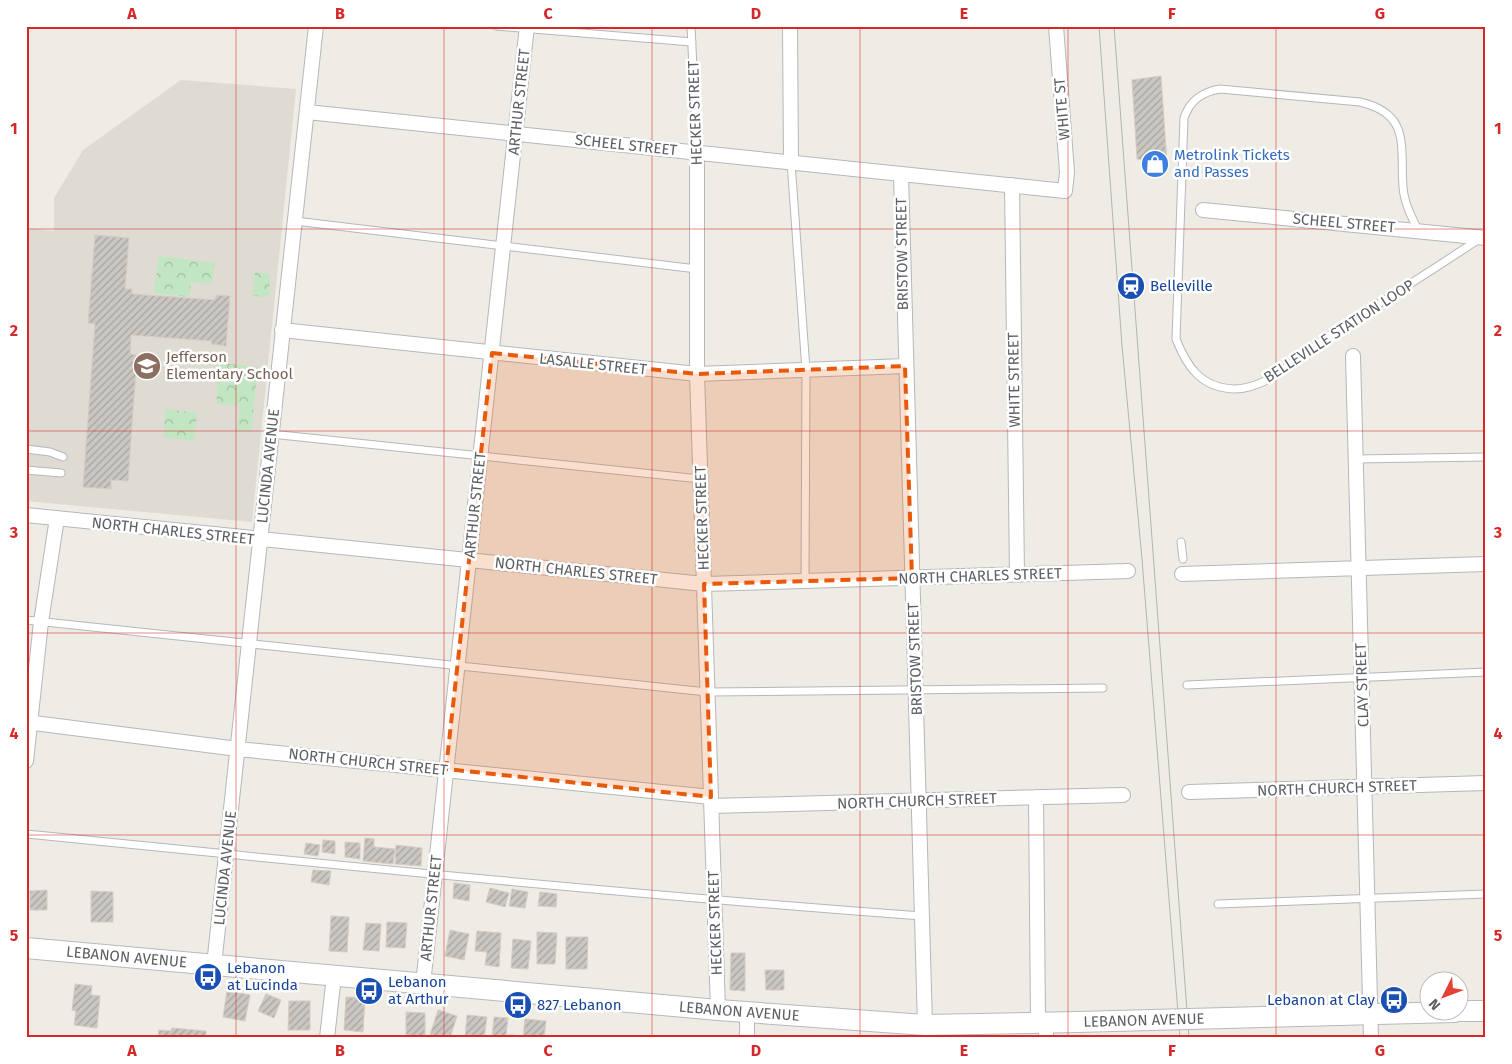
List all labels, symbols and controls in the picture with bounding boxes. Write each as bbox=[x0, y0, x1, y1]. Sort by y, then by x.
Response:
text: A bbox=[126, 4, 137, 23]
text: B bbox=[335, 4, 345, 23]
text: C bbox=[543, 4, 553, 23]
text: D bbox=[751, 4, 761, 23]
text: E bbox=[960, 4, 968, 23]
text: F bbox=[1168, 4, 1176, 23]
text: G bbox=[1375, 4, 1385, 23]
street label: ARTHUR STREET bbox=[504, 48, 534, 156]
street label: HECKER STREET bbox=[684, 60, 706, 166]
street label: WHITE ST bbox=[1050, 77, 1074, 141]
text: 1 bbox=[10, 119, 18, 138]
text: 1 bbox=[1494, 119, 1502, 138]
street label: SCHEEL STREET bbox=[574, 131, 678, 159]
place label: Metrolink Tickets and Passes bbox=[1174, 146, 1290, 181]
shop icon: Metrolink Tickets and Passes bbox=[1140, 149, 1170, 179]
street label: BRISTOW STREET bbox=[892, 197, 912, 311]
street label: SCHEEL STREET bbox=[1292, 210, 1396, 236]
station icon: Belleville bbox=[1116, 271, 1146, 301]
street label: BELLEVILLE STATION LOOP bbox=[1260, 275, 1418, 386]
place label: Belleville bbox=[1150, 277, 1213, 295]
text: 2 bbox=[10, 321, 18, 340]
text: 2 bbox=[1494, 321, 1502, 340]
street label: WHITE STREET bbox=[1004, 332, 1024, 428]
place label: Jefferson Elementary School bbox=[166, 348, 294, 383]
street label: LASALLE STREET bbox=[538, 349, 648, 379]
school or university icon: Jefferson Elementary School bbox=[132, 351, 162, 381]
street label: LUCINDA AVENUE bbox=[253, 408, 283, 524]
street label: ARTHUR STREET bbox=[460, 451, 490, 559]
street label: HECKER STREET bbox=[691, 465, 713, 571]
street label: NORTH CHARLES STREET bbox=[91, 514, 256, 549]
text: 3 bbox=[9, 523, 18, 542]
text: 3 bbox=[1493, 523, 1502, 542]
street label: NORTH CHARLES STREET bbox=[494, 554, 659, 589]
street label: NORTH CHARLES STREET bbox=[898, 564, 1062, 588]
street label: BRISTOW STREET bbox=[904, 602, 926, 716]
street label: CLAY STREET bbox=[1352, 642, 1372, 728]
text: 4 bbox=[9, 724, 19, 743]
text: 4 bbox=[1493, 724, 1503, 743]
street label: NORTH CHURCH STREET bbox=[288, 745, 449, 779]
street label: NORTH CHURCH STREET bbox=[1257, 776, 1417, 800]
street label: NORTH CHURCH STREET bbox=[837, 789, 997, 813]
street label: LUCINDA AVENUE bbox=[210, 810, 240, 926]
street label: ARTHUR STREET bbox=[416, 854, 446, 962]
street label: HECKER STREET bbox=[704, 870, 726, 976]
text: 5 bbox=[10, 926, 19, 945]
text: 5 bbox=[1494, 926, 1503, 945]
street label: LEBANON AVENUE bbox=[66, 943, 188, 971]
place label: Lebanon at Lucinda bbox=[227, 959, 298, 994]
bus stop icon: Lebanon at Lucinda bbox=[193, 962, 223, 992]
north arrow bbox=[1420, 972, 1470, 1022]
place label: Lebanon at Arthur bbox=[388, 973, 449, 1008]
bus stop icon: Lebanon at Arthur bbox=[354, 976, 384, 1006]
bus stop icon: Lebanon at Clay bbox=[1379, 985, 1409, 1015]
bus stop icon: 827 Lebanon bbox=[503, 990, 533, 1020]
place label: Lebanon at Clay bbox=[1267, 991, 1376, 1009]
text: N bbox=[1425, 995, 1444, 1014]
place label: 827 Lebanon bbox=[537, 996, 622, 1014]
street label: LEBANON AVENUE bbox=[678, 998, 800, 1025]
street label: LEBANON AVENUE bbox=[1083, 1010, 1205, 1031]
text: A bbox=[126, 1041, 137, 1060]
text: B bbox=[335, 1041, 345, 1060]
text: C bbox=[543, 1041, 553, 1060]
text: D bbox=[751, 1041, 761, 1060]
text: E bbox=[960, 1041, 968, 1060]
text: F bbox=[1168, 1041, 1176, 1060]
text: G bbox=[1375, 1041, 1385, 1060]

